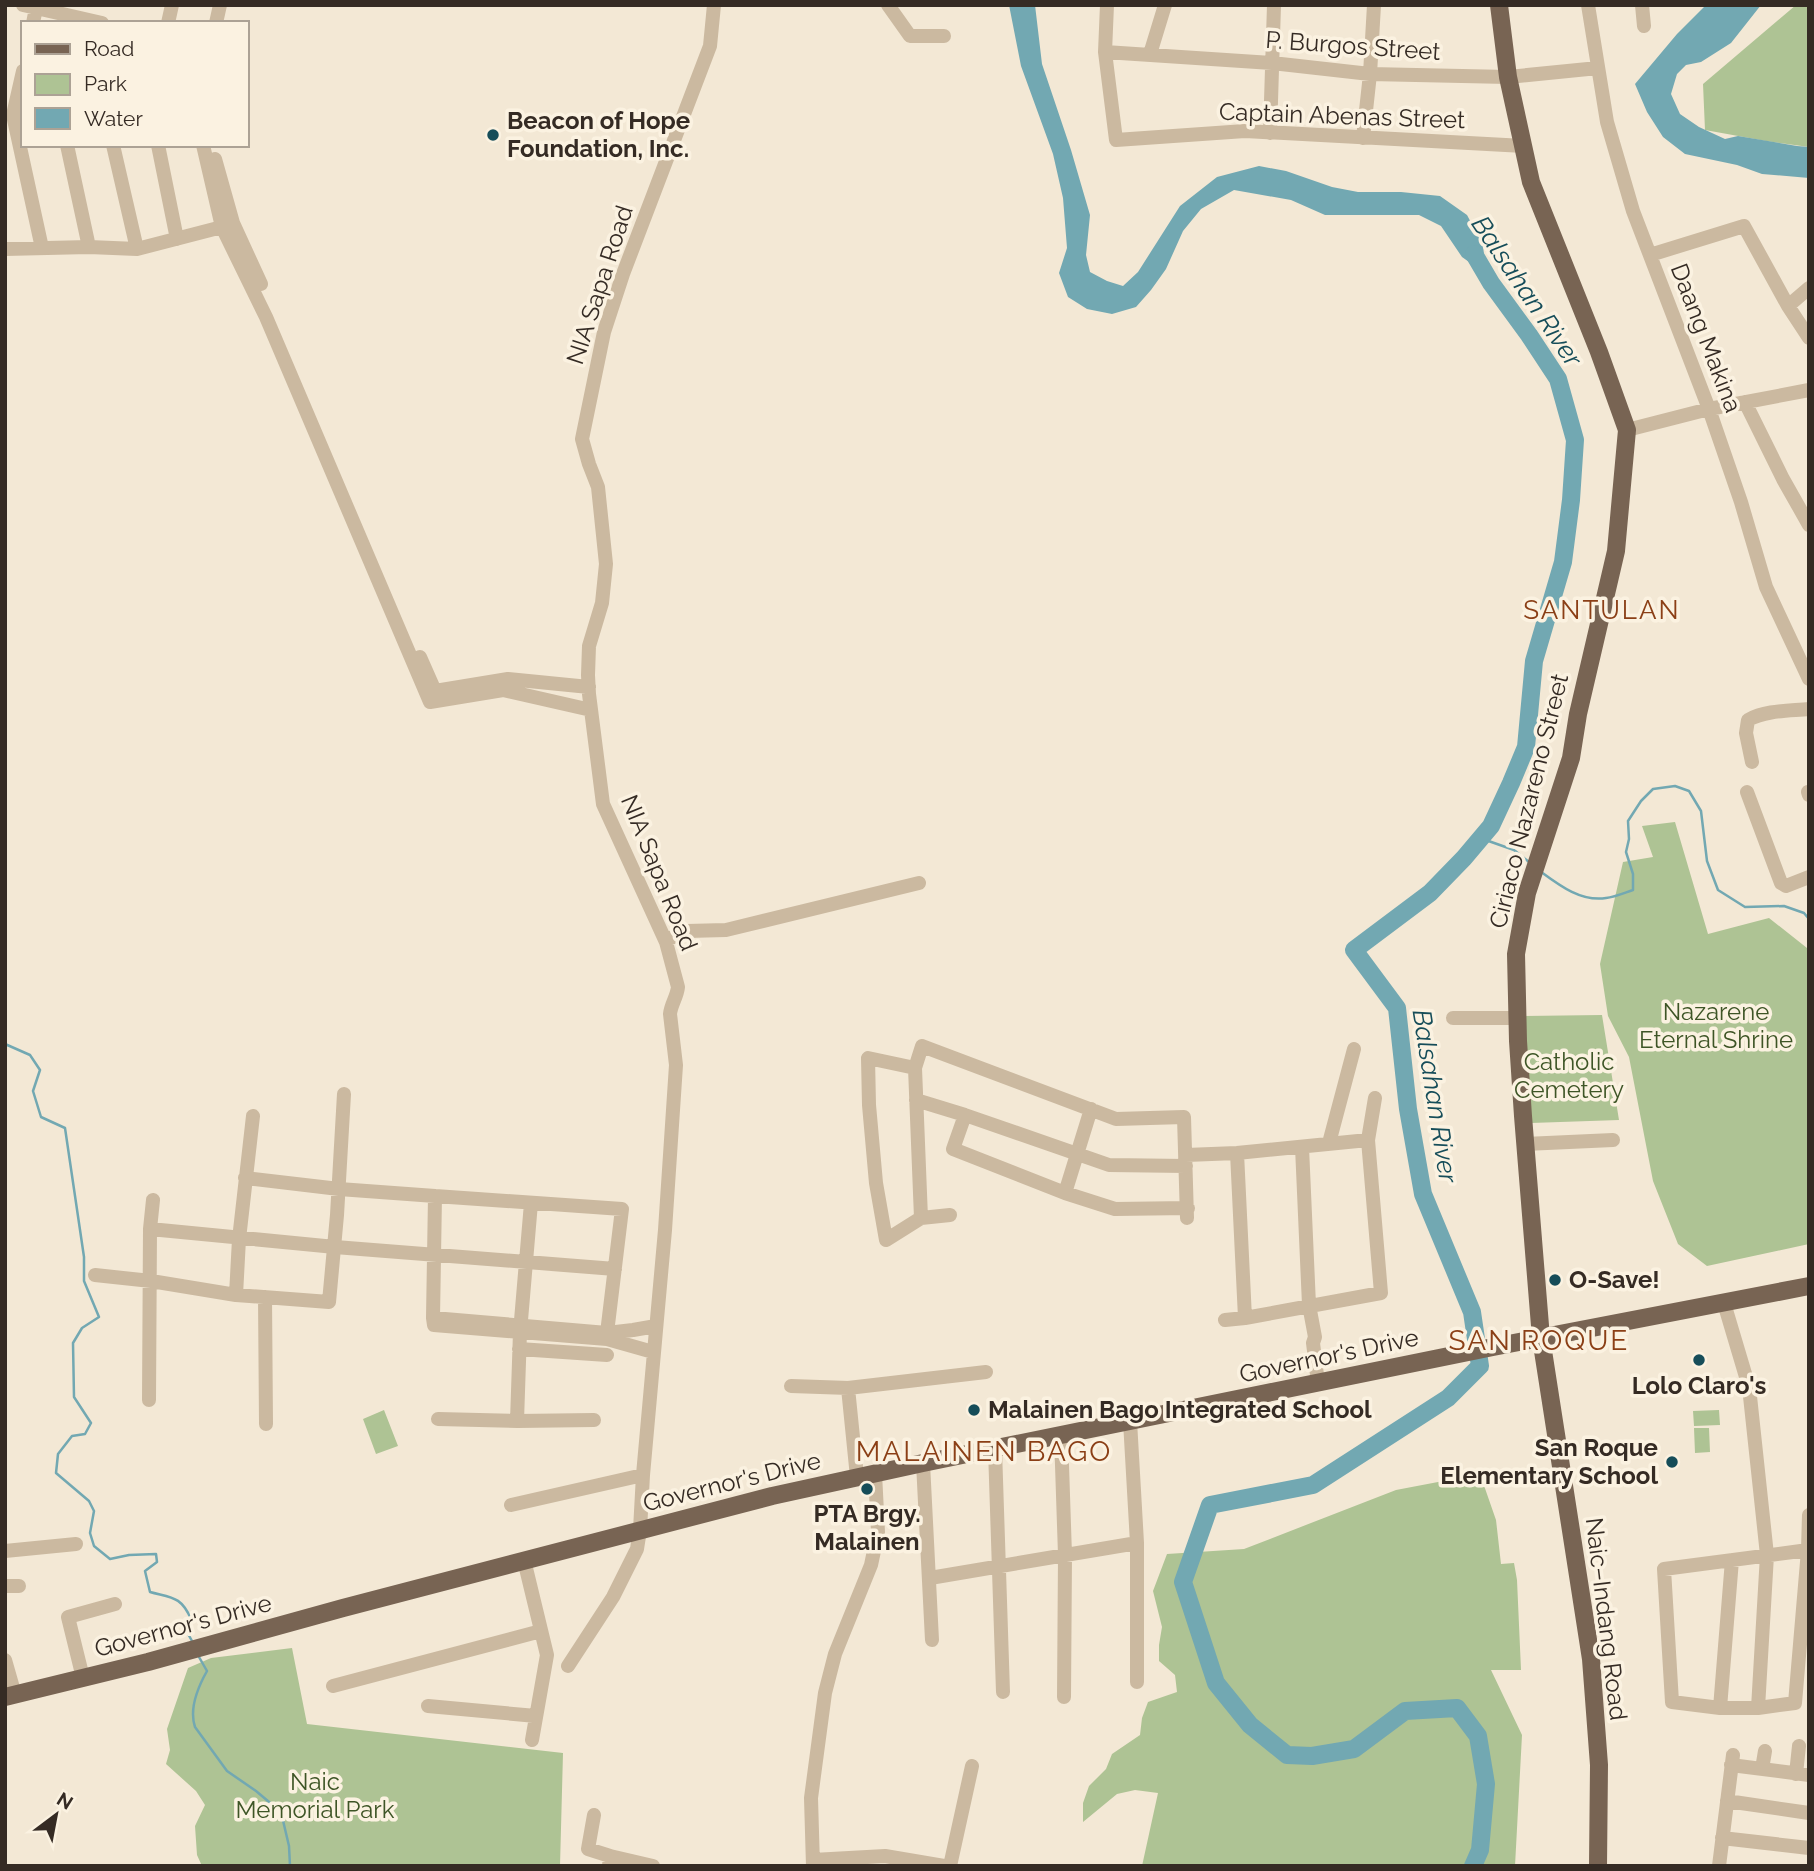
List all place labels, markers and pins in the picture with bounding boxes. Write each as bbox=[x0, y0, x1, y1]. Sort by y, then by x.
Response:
place label: Beacon of Hope Foundation, Inc. bbox=[507, 106, 690, 163]
marker: Beacon of Hope Foundation, Inc. bbox=[485, 127, 501, 143]
place label: O-Save! bbox=[1569, 1265, 1660, 1294]
marker: O-Save! bbox=[1547, 1272, 1563, 1288]
marker: Lolo Claro's bbox=[1691, 1352, 1707, 1368]
place label: Lolo Claro's bbox=[1632, 1371, 1766, 1400]
place label: Malainen Bago Integrated School bbox=[988, 1395, 1372, 1424]
marker: Malainen Bago Integrated School bbox=[966, 1402, 982, 1418]
place label: San Roque Elementary School bbox=[1440, 1433, 1658, 1490]
marker: San Roque Elementary School bbox=[1664, 1454, 1680, 1470]
marker: PTA Brgy. Malainen bbox=[859, 1481, 875, 1497]
place label: PTA Brgy. Malainen bbox=[813, 1499, 921, 1556]

